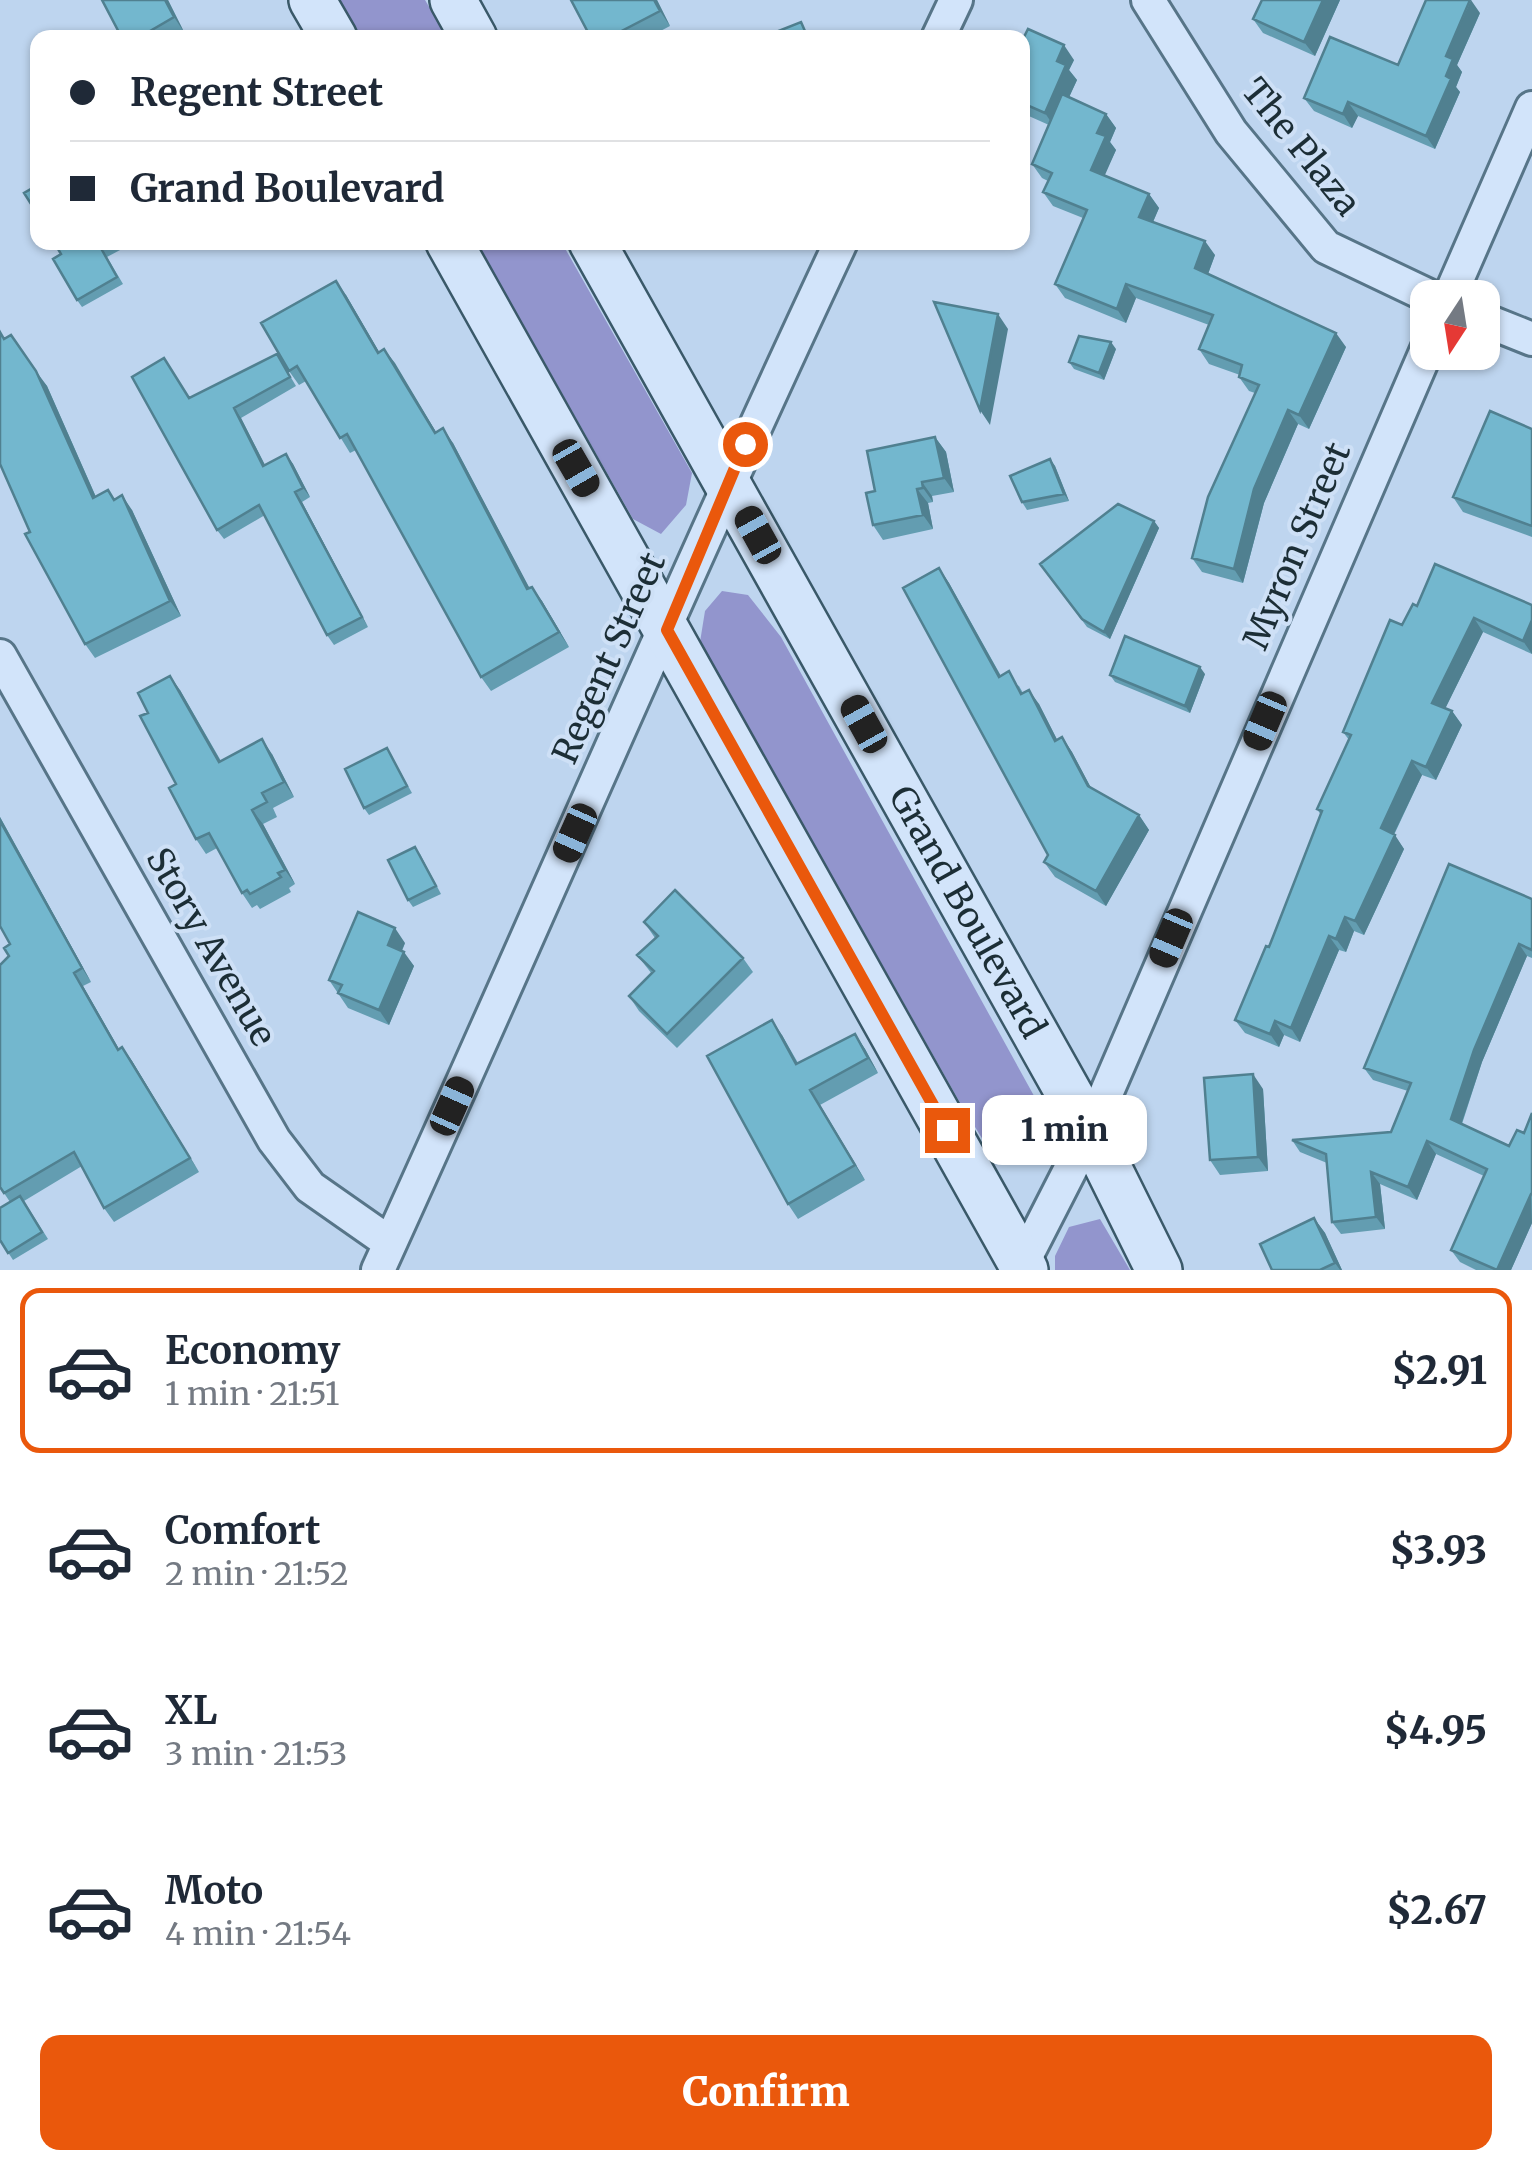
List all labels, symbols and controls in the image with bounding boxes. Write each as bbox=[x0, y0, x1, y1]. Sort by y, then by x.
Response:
text: Regent Street bbox=[130, 69, 383, 116]
street label: The Plaza bbox=[1232, 69, 1370, 225]
text: Grand Boulevard bbox=[130, 165, 445, 212]
north arrow bbox=[1410, 280, 1500, 370]
map controls bbox=[1410, 280, 1500, 370]
route start bbox=[723, 422, 768, 467]
car bbox=[548, 435, 604, 501]
street label: Myron Street bbox=[1234, 436, 1360, 656]
car bbox=[730, 501, 786, 569]
street label: Regent Street bbox=[543, 545, 675, 770]
car bbox=[1239, 688, 1291, 754]
car bbox=[836, 690, 892, 758]
street label: Grand Boulevard bbox=[879, 778, 1055, 1046]
car bbox=[549, 799, 601, 867]
street label: Story Avenue bbox=[137, 840, 285, 1054]
car bbox=[1145, 905, 1197, 971]
car bbox=[426, 1072, 478, 1140]
callout: 1 min bbox=[982, 1095, 1147, 1165]
route end bbox=[925, 1108, 970, 1153]
text: 1 min bbox=[1021, 1110, 1108, 1150]
icon: car bbox=[45, 1326, 135, 1416]
text: Economy bbox=[165, 1327, 340, 1374]
text: $2.91 bbox=[1392, 1347, 1487, 1394]
text: 1 min · 21:51 bbox=[165, 1374, 340, 1414]
icon: car bbox=[45, 1506, 135, 1596]
text: Comfort bbox=[165, 1507, 321, 1554]
text: $3.93 bbox=[1389, 1527, 1487, 1574]
text: 2 min · 21:52 bbox=[165, 1554, 349, 1594]
icon: car bbox=[45, 1686, 135, 1776]
text: XL bbox=[165, 1687, 217, 1734]
text: $4.95 bbox=[1384, 1707, 1487, 1754]
text: 3 min · 21:53 bbox=[165, 1734, 347, 1774]
icon: car bbox=[45, 1866, 135, 1956]
text: Moto bbox=[165, 1867, 263, 1914]
text: $2.67 bbox=[1386, 1887, 1487, 1934]
text: 4 min · 21:54 bbox=[165, 1914, 351, 1954]
button: Confirm bbox=[40, 2035, 1492, 2150]

